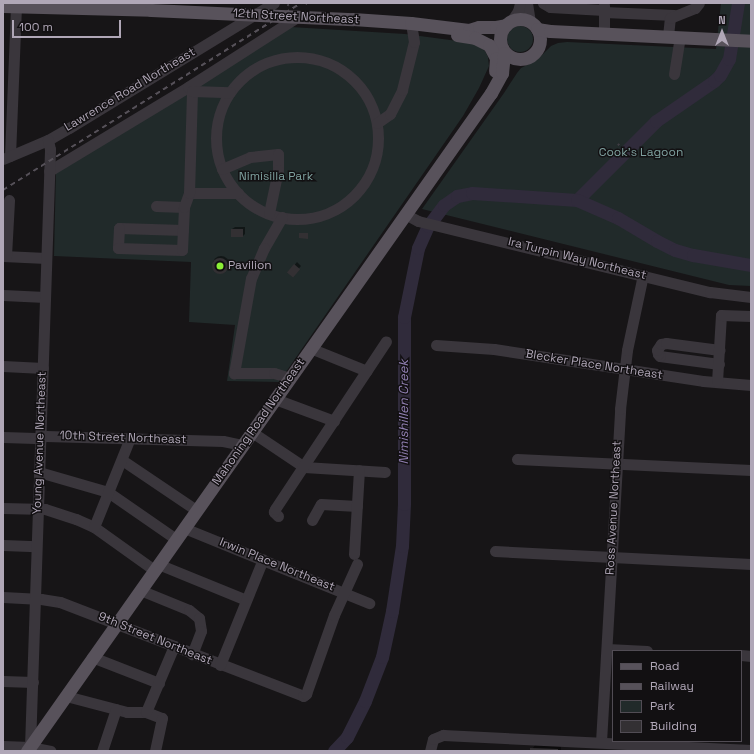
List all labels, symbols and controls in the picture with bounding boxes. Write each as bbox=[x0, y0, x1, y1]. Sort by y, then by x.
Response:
street label: 12th Street Northeast bbox=[232, 7, 360, 27]
scale bar bbox=[14, 12, 123, 38]
north arrow bbox=[702, 12, 742, 52]
text: N bbox=[718, 13, 726, 27]
text: 100 m bbox=[19, 19, 53, 35]
street label: Lawrence Road Northeast bbox=[62, 45, 198, 135]
park label: Cook's Lagoon bbox=[599, 146, 683, 160]
park label: Nimisilla Park bbox=[239, 170, 313, 184]
street label: Ira Turpin Way Northeast bbox=[506, 235, 648, 283]
place label: Pavilion bbox=[228, 259, 272, 273]
marker: Pavilion bbox=[215, 261, 225, 271]
street label: Blecker Place Northeast bbox=[524, 347, 664, 383]
street label: Mahoning Road Northeast bbox=[210, 356, 308, 488]
water label: Nimishillen Creek bbox=[396, 360, 412, 464]
street label: Young Avenue Northeast bbox=[30, 371, 50, 515]
street label: 10th Street Northeast bbox=[59, 429, 187, 447]
street label: Ross Avenue Northeast bbox=[603, 440, 625, 576]
street label: Irwin Place Northeast bbox=[217, 535, 337, 595]
street label: 9th Street Northeast bbox=[96, 610, 214, 668]
legend bbox=[612, 650, 742, 742]
text: Road bbox=[650, 658, 679, 674]
text: Railway bbox=[650, 678, 694, 694]
text: Park bbox=[650, 698, 675, 714]
text: Building bbox=[650, 718, 697, 734]

